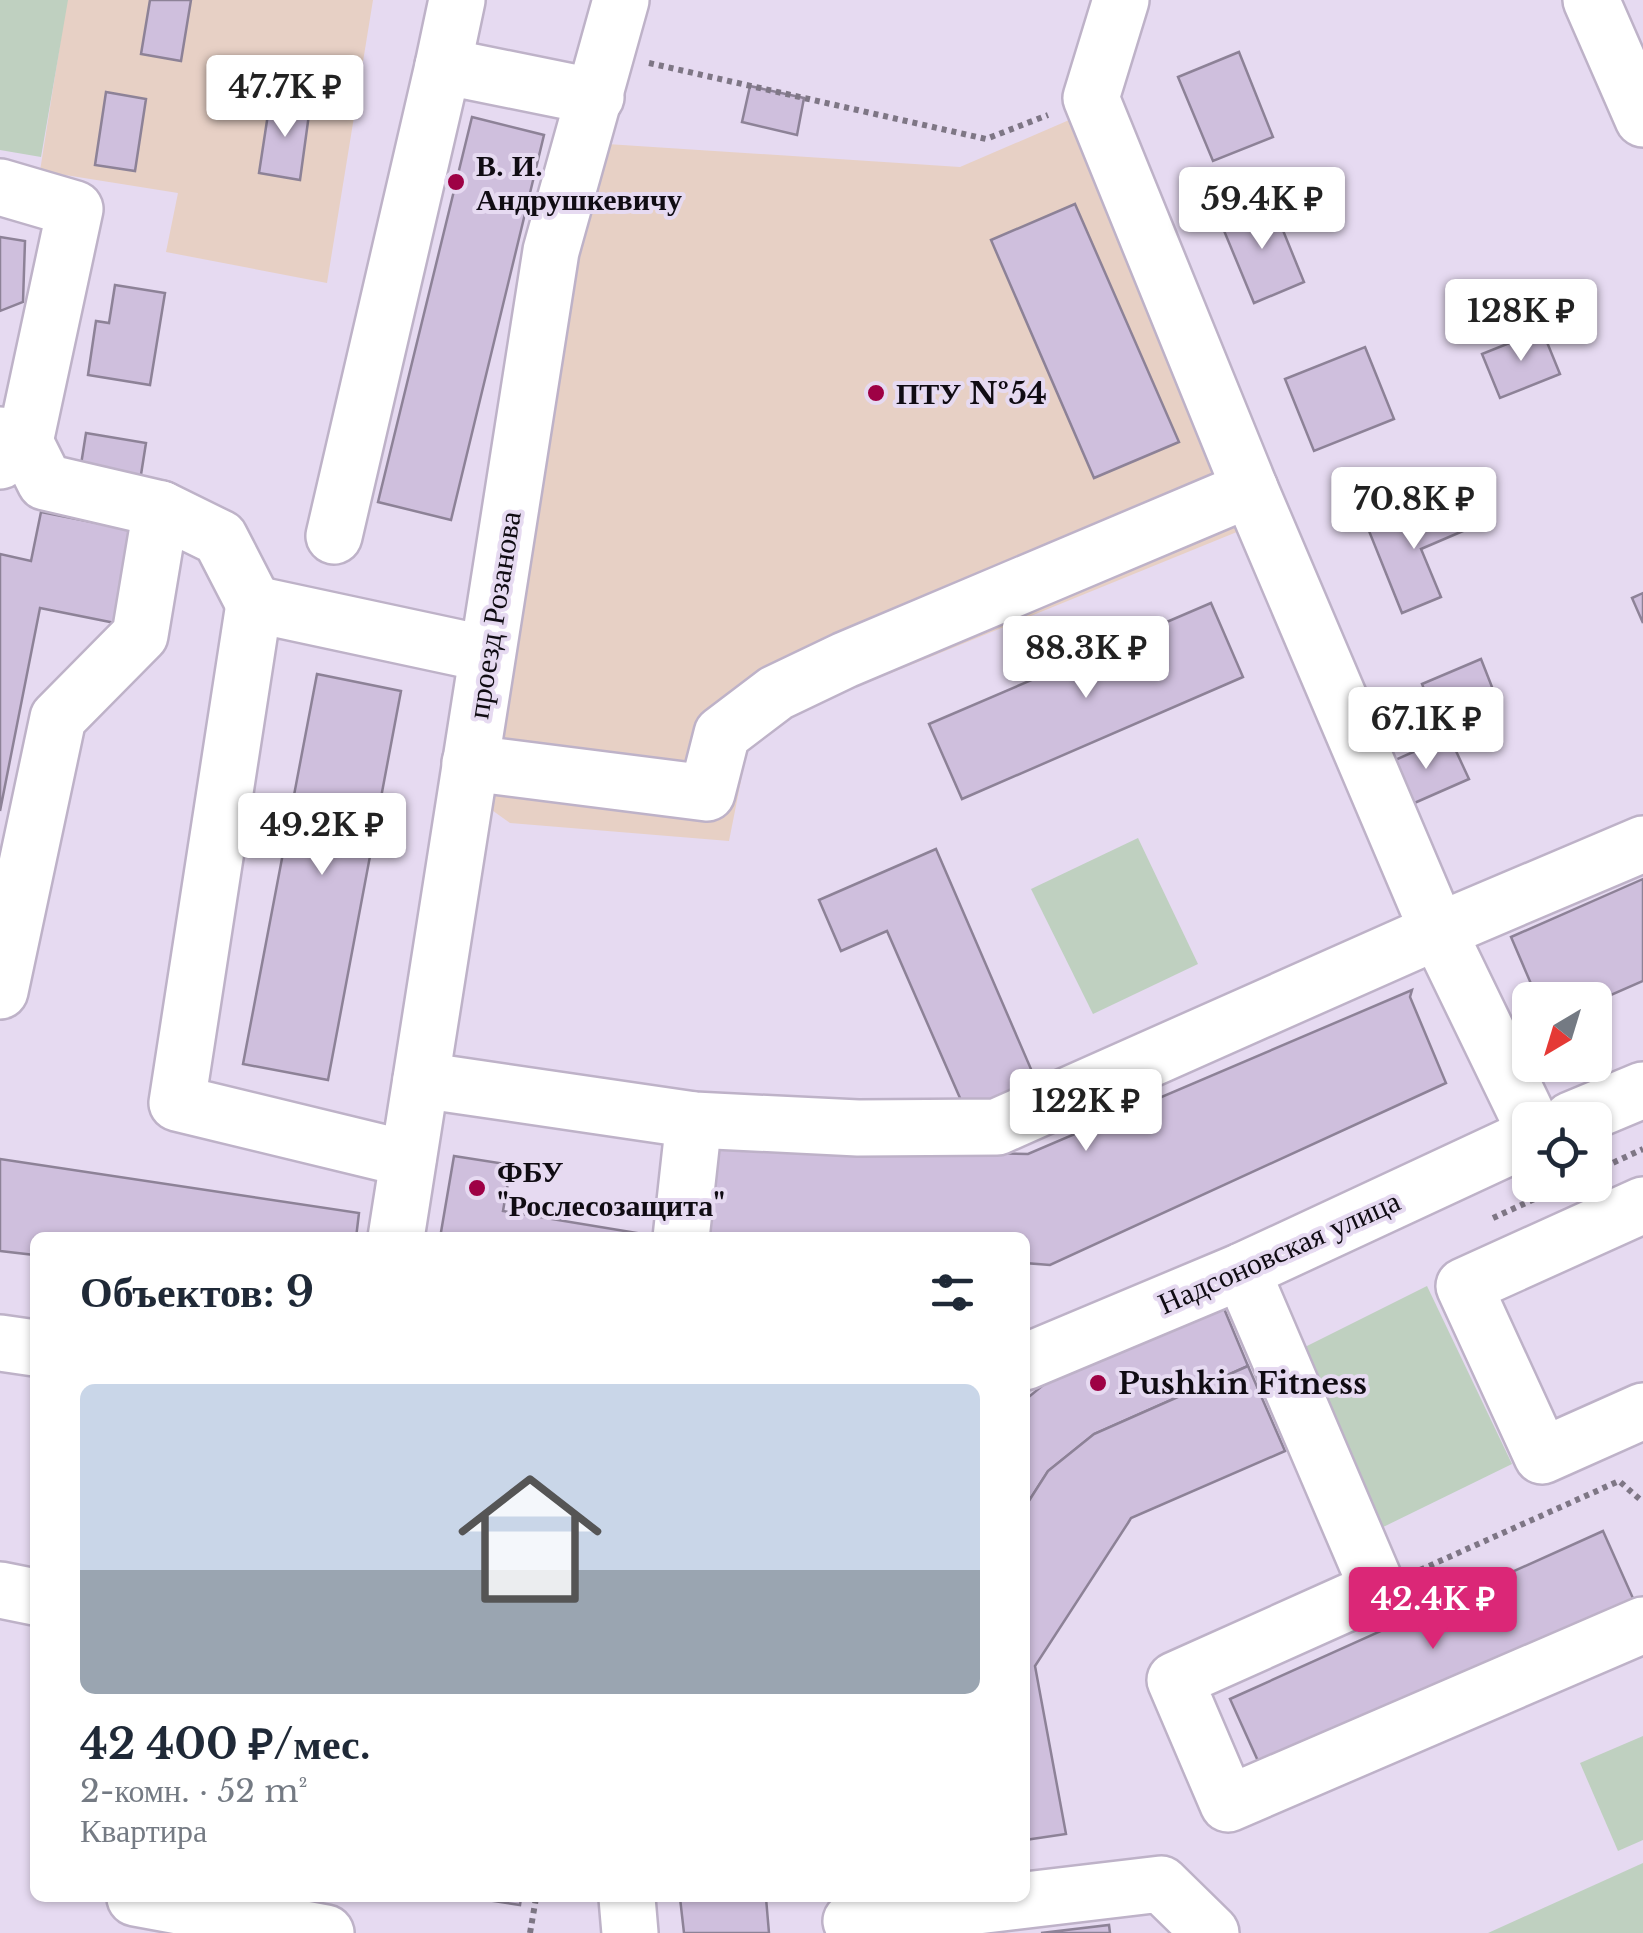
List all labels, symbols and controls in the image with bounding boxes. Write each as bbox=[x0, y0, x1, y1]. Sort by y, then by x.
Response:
pin: 47.7K ₽ bbox=[193, 55, 377, 140]
text: 47.7K ₽ bbox=[228, 67, 342, 107]
place label: В. И. Андрушкевичу bbox=[476, 147, 682, 218]
pin: 59.4K ₽ bbox=[1170, 167, 1354, 252]
marker: В. И. Андрушкевичу bbox=[445, 171, 467, 193]
text: 59.4K ₽ bbox=[1201, 179, 1323, 219]
pin: 128K ₽ bbox=[1440, 279, 1602, 364]
text: 128K ₽ bbox=[1467, 291, 1575, 331]
place label: ПТУ №54 bbox=[896, 375, 1047, 412]
marker: ПТУ №54 bbox=[865, 382, 887, 404]
pin: 70.8K ₽ bbox=[1322, 467, 1506, 552]
text: 70.8K ₽ bbox=[1353, 479, 1475, 519]
street label: проезд Розанова bbox=[459, 509, 529, 721]
pin: 88.3K ₽ bbox=[994, 616, 1178, 701]
text: 88.3K ₽ bbox=[1025, 628, 1147, 668]
pin: 67.1K ₽ bbox=[1334, 687, 1518, 772]
text: 67.1K ₽ bbox=[1370, 699, 1482, 739]
pin: 49.2K ₽ bbox=[230, 793, 414, 878]
text: 49.2K ₽ bbox=[260, 805, 384, 845]
north arrow bbox=[1512, 982, 1612, 1082]
map controls bbox=[1512, 982, 1612, 1202]
pin: 122K ₽ bbox=[1005, 1069, 1167, 1154]
text: 122K ₽ bbox=[1032, 1081, 1140, 1121]
button: locate bbox=[1512, 1102, 1612, 1202]
place label: ФБУ "Рослесозащита" bbox=[497, 1153, 725, 1224]
marker: ФБУ "Рослесозащита" bbox=[466, 1177, 488, 1199]
street label: Надсоновская улица bbox=[1152, 1182, 1406, 1322]
icon: filters bbox=[925, 1265, 980, 1320]
text: Объектов: 9 bbox=[80, 1266, 314, 1318]
place label: Pushkin Fitness bbox=[1118, 1365, 1367, 1402]
marker: Pushkin Fitness bbox=[1087, 1372, 1109, 1394]
icon: home bbox=[440, 1449, 620, 1629]
pin: 42.4K ₽ bbox=[1341, 1567, 1525, 1652]
text: 42.4K ₽ bbox=[1371, 1579, 1495, 1619]
text: 42 400 ₽/мес. bbox=[80, 1718, 371, 1770]
text: 2-комн. · 52 m² bbox=[80, 1771, 308, 1811]
text: Квартира bbox=[80, 1811, 207, 1851]

